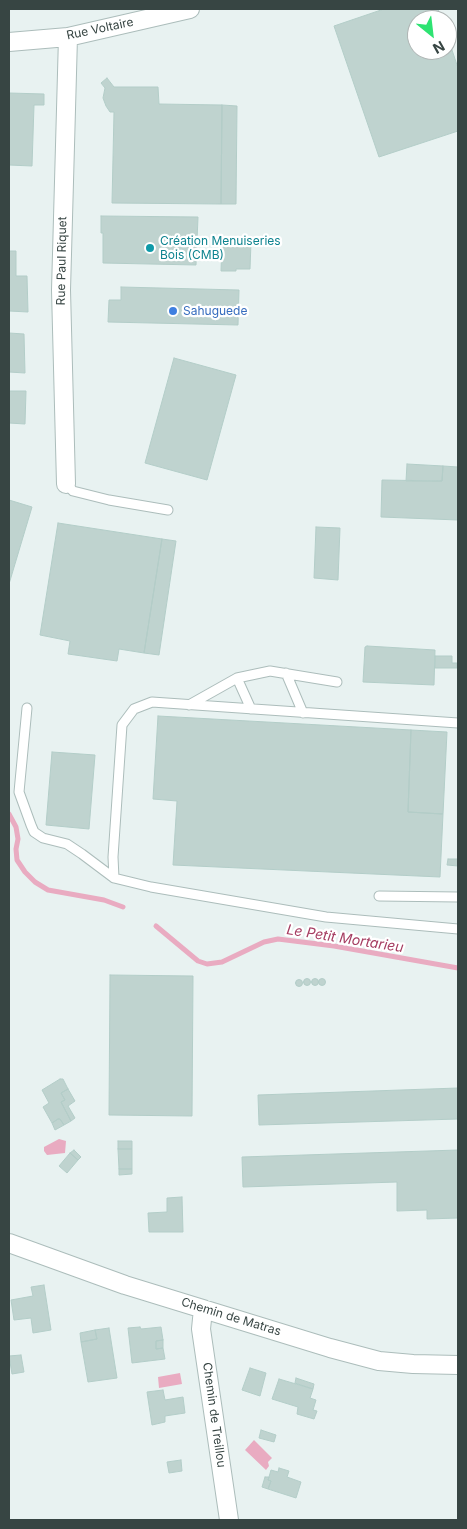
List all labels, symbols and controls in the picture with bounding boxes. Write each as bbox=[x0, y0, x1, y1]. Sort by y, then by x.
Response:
north arrow bbox=[407, 10, 457, 60]
street label: Rue Voltaire bbox=[65, 15, 135, 43]
text: N bbox=[430, 38, 448, 58]
street label: Rue Paul Riquet bbox=[54, 216, 70, 306]
place label: Création Menuiseries Bois (CMB) bbox=[160, 234, 281, 262]
marker: Création Menuiseries Bois (CMB) bbox=[144, 242, 156, 254]
place label: Sahuguede bbox=[183, 304, 247, 318]
marker: Sahuguede bbox=[167, 305, 179, 317]
water label: Le Petit Mortarieu bbox=[285, 921, 405, 957]
street label: Chemin de Matras bbox=[179, 1295, 283, 1339]
street label: Chemin de Treillou bbox=[200, 1362, 228, 1468]

